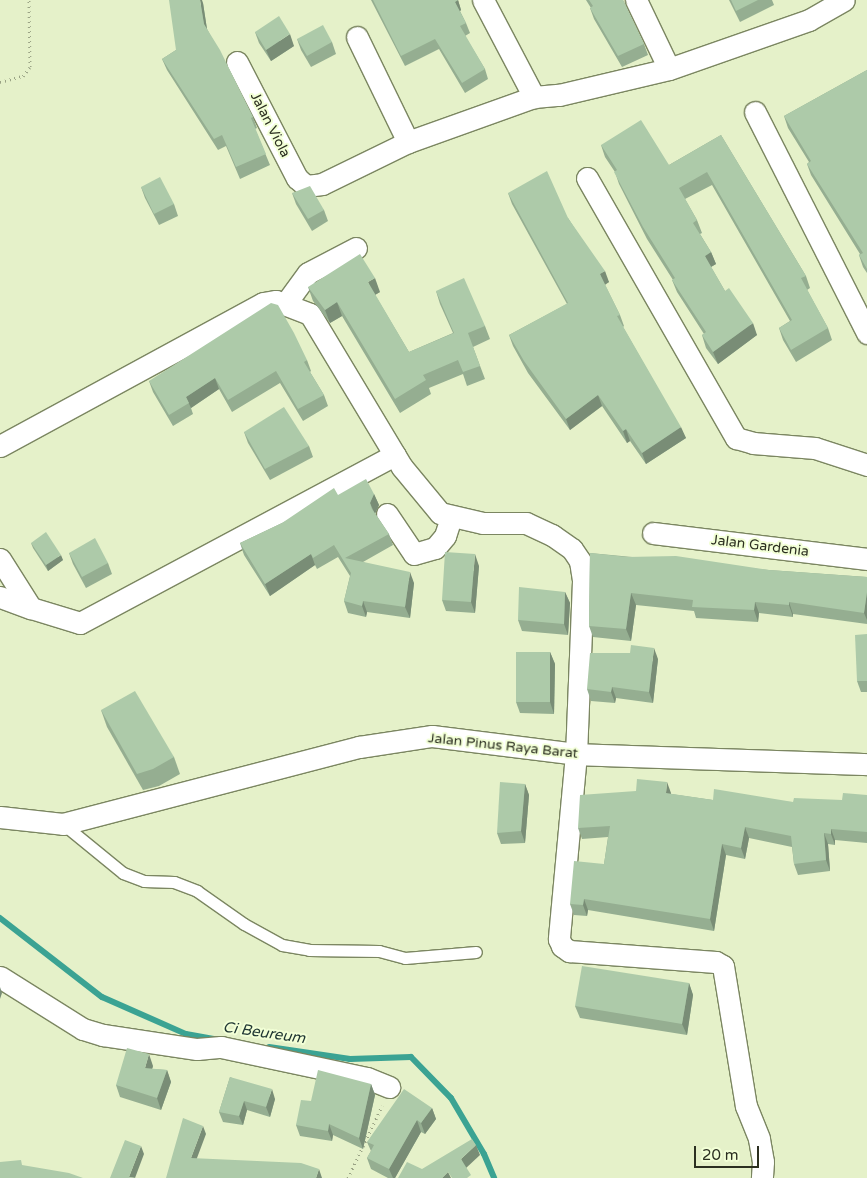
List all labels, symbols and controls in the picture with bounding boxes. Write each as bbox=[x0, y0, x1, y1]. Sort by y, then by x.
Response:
street label: Jalan Viola bbox=[246, 90, 294, 160]
street label: Jalan Gardenia bbox=[710, 532, 810, 560]
street label: Jalan Pinus Raya Barat bbox=[427, 730, 579, 762]
water label: Ci Beureum bbox=[222, 1018, 306, 1048]
scale bar bbox=[697, 1136, 762, 1168]
text: 20 m bbox=[702, 1146, 739, 1164]

